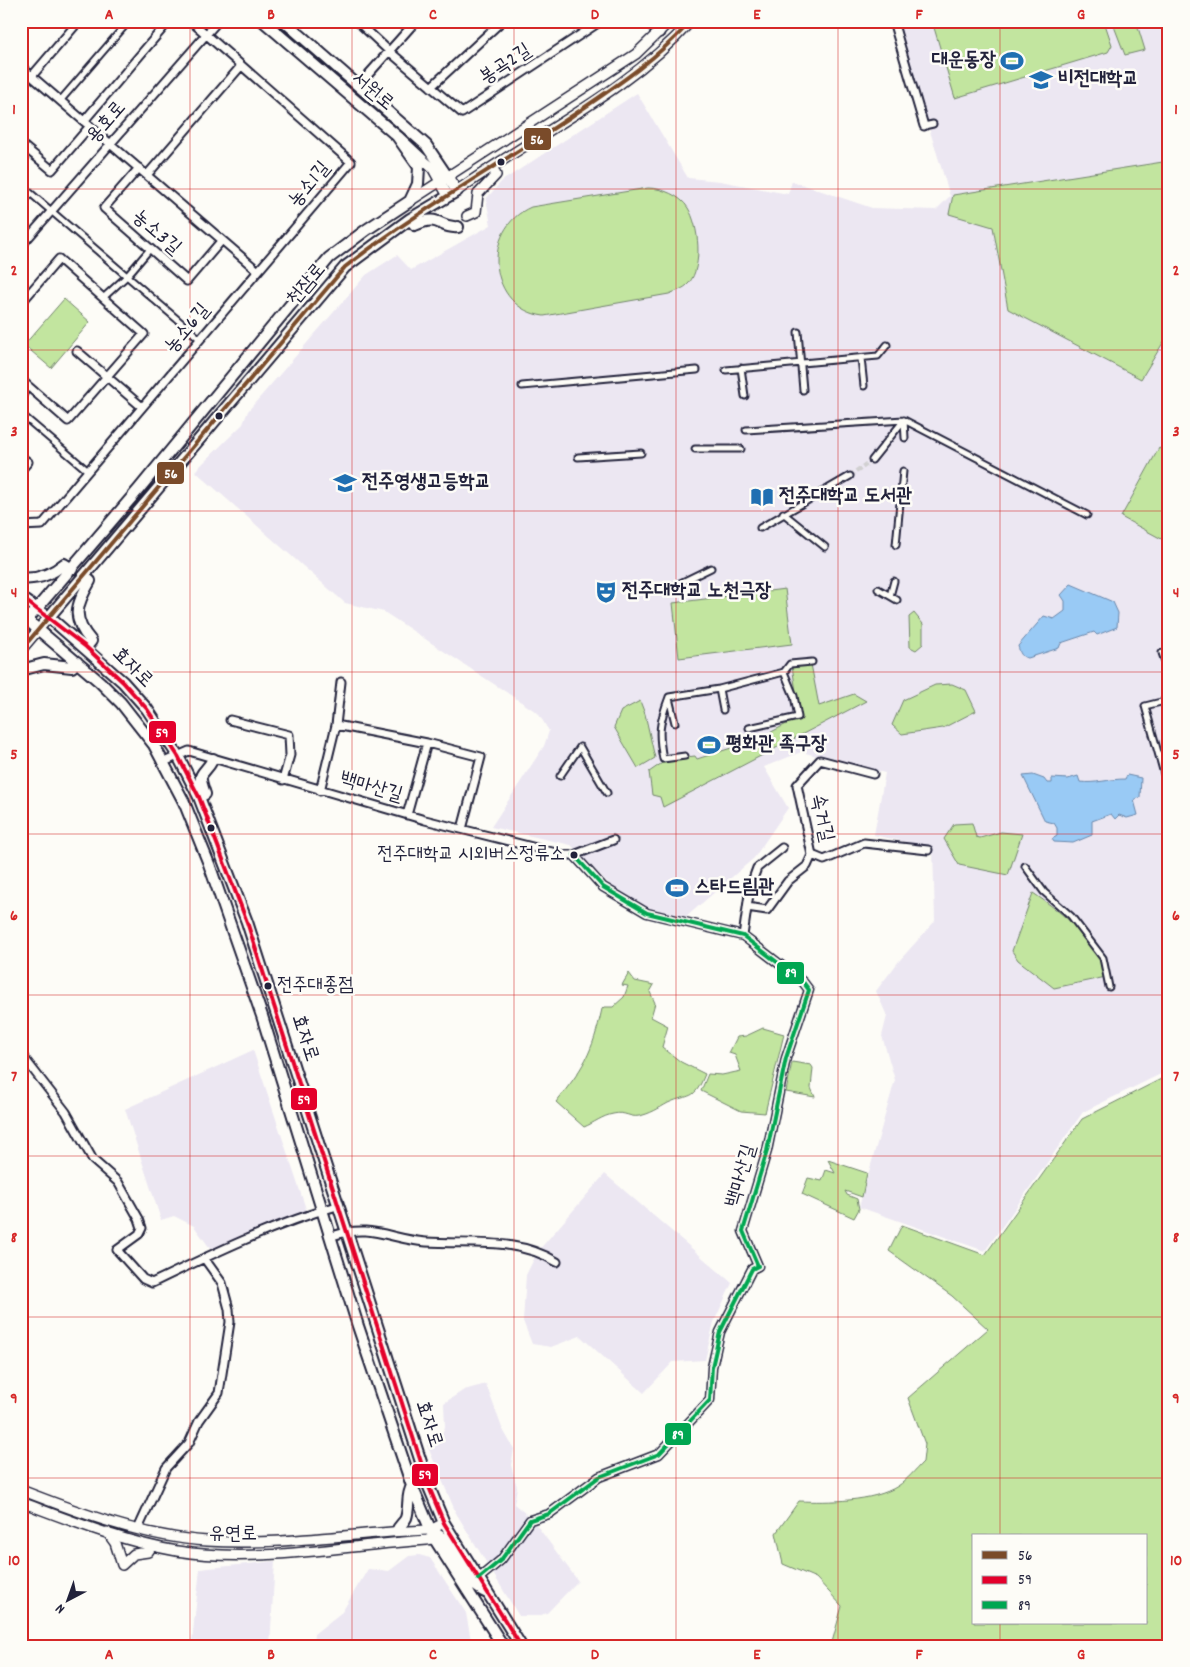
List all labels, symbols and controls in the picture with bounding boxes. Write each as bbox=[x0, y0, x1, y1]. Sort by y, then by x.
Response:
text: A bbox=[105, 4, 114, 27]
text: B bbox=[267, 4, 275, 27]
text: C bbox=[429, 4, 437, 27]
text: D bbox=[591, 4, 600, 27]
text: E bbox=[753, 4, 761, 27]
text: F bbox=[915, 4, 923, 27]
text: G bbox=[1077, 4, 1085, 27]
street label: 봉곡2길 bbox=[474, 38, 538, 92]
place label: 대운동장 bbox=[932, 47, 996, 75]
sports icon: 대운동장 bbox=[999, 48, 1025, 74]
street label: 서원로 bbox=[345, 66, 399, 118]
place label: 비전대학교 bbox=[1058, 66, 1138, 94]
school or university icon: 비전대학교 bbox=[1028, 67, 1054, 93]
street label: 용호로 bbox=[81, 96, 133, 150]
text: 1 bbox=[12, 99, 16, 122]
text: 1 bbox=[1174, 99, 1178, 122]
line badge: 56 bbox=[523, 127, 552, 151]
text: 56 bbox=[530, 131, 544, 151]
street label: 농소1길 bbox=[282, 156, 338, 214]
unlabelled marker bbox=[496, 157, 506, 167]
street label: 농소3길 bbox=[125, 204, 187, 262]
street label: 천잠로 bbox=[281, 258, 333, 312]
text: 2 bbox=[11, 260, 18, 283]
text: 2 bbox=[1173, 260, 1180, 283]
street label: 농소6길 bbox=[159, 298, 217, 360]
unlabelled marker bbox=[214, 411, 224, 421]
text: 3 bbox=[10, 421, 18, 444]
text: 3 bbox=[1172, 421, 1180, 444]
line badge: 56 bbox=[156, 461, 185, 485]
text: 56 bbox=[164, 465, 178, 485]
place label: 전주영생고등학교 bbox=[362, 469, 491, 497]
school or university icon: 전주영생고등학교 bbox=[332, 470, 358, 496]
place label: 전주대학교 도서관 bbox=[779, 483, 912, 511]
library icon: 전주대학교 도서관 bbox=[749, 484, 775, 510]
place label: 전주대학교 노천극장 bbox=[622, 578, 771, 606]
theatre icon: 전주대학교 노천극장 bbox=[593, 579, 619, 605]
text: 4 bbox=[11, 582, 17, 605]
text: 4 bbox=[1173, 582, 1179, 605]
street label: 효자로 bbox=[105, 641, 159, 695]
line badge: 59 bbox=[148, 720, 177, 744]
text: 59 bbox=[156, 724, 168, 744]
place label: 평화관 족구장 bbox=[726, 731, 827, 759]
sports icon: 평화관 족구장 bbox=[696, 732, 722, 758]
text: 5 bbox=[10, 744, 18, 767]
text: 5 bbox=[1172, 744, 1180, 767]
street label: 백마산길 bbox=[336, 766, 406, 810]
street label: 속거길 bbox=[802, 791, 840, 845]
unlabelled marker bbox=[206, 823, 216, 833]
place label: 전주대학교 시외버스정류소 bbox=[377, 842, 565, 869]
marker: 전주대학교 시외버스정류소 bbox=[569, 850, 579, 860]
place label: 스타드림관 bbox=[694, 874, 774, 902]
sports icon: 스타드림관 bbox=[664, 875, 690, 901]
text: 6 bbox=[10, 905, 18, 928]
text: 6 bbox=[1172, 905, 1180, 928]
line badge: 89 bbox=[776, 961, 805, 985]
text: 89 bbox=[785, 964, 797, 984]
place label: 전주대종점 bbox=[277, 973, 353, 1000]
marker: 전주대종점 bbox=[263, 981, 273, 991]
street label: 효자로 bbox=[283, 1011, 325, 1065]
text: 7 bbox=[11, 1066, 17, 1089]
text: 7 bbox=[1173, 1066, 1179, 1089]
line badge: 59 bbox=[290, 1087, 318, 1111]
text: 59 bbox=[298, 1091, 310, 1111]
street label: 백마산길 bbox=[720, 1141, 764, 1211]
text: 8 bbox=[11, 1227, 18, 1250]
text: 8 bbox=[1173, 1227, 1180, 1250]
text: 9 bbox=[10, 1388, 18, 1411]
text: 9 bbox=[1172, 1388, 1180, 1411]
street label: 효자로 bbox=[407, 1397, 449, 1451]
line badge: 89 bbox=[664, 1422, 692, 1446]
text: 89 bbox=[672, 1426, 684, 1446]
line badge: 59 bbox=[411, 1463, 439, 1487]
text: 59 bbox=[419, 1466, 431, 1486]
street label: 유연로 bbox=[209, 1521, 257, 1549]
legend bbox=[972, 1534, 1148, 1624]
text: 56 bbox=[1018, 1546, 1032, 1568]
text: 10 bbox=[8, 1550, 20, 1573]
text: 10 bbox=[1170, 1550, 1182, 1573]
text: 59 bbox=[1018, 1570, 1032, 1592]
north arrow bbox=[42, 1574, 92, 1624]
text: 89 bbox=[1018, 1596, 1031, 1618]
text: N bbox=[52, 1598, 70, 1618]
text: A bbox=[105, 1644, 114, 1667]
text: B bbox=[267, 1644, 275, 1667]
text: C bbox=[429, 1644, 437, 1667]
text: D bbox=[591, 1644, 600, 1667]
text: E bbox=[753, 1644, 761, 1667]
text: F bbox=[915, 1644, 923, 1667]
text: G bbox=[1077, 1644, 1085, 1667]

